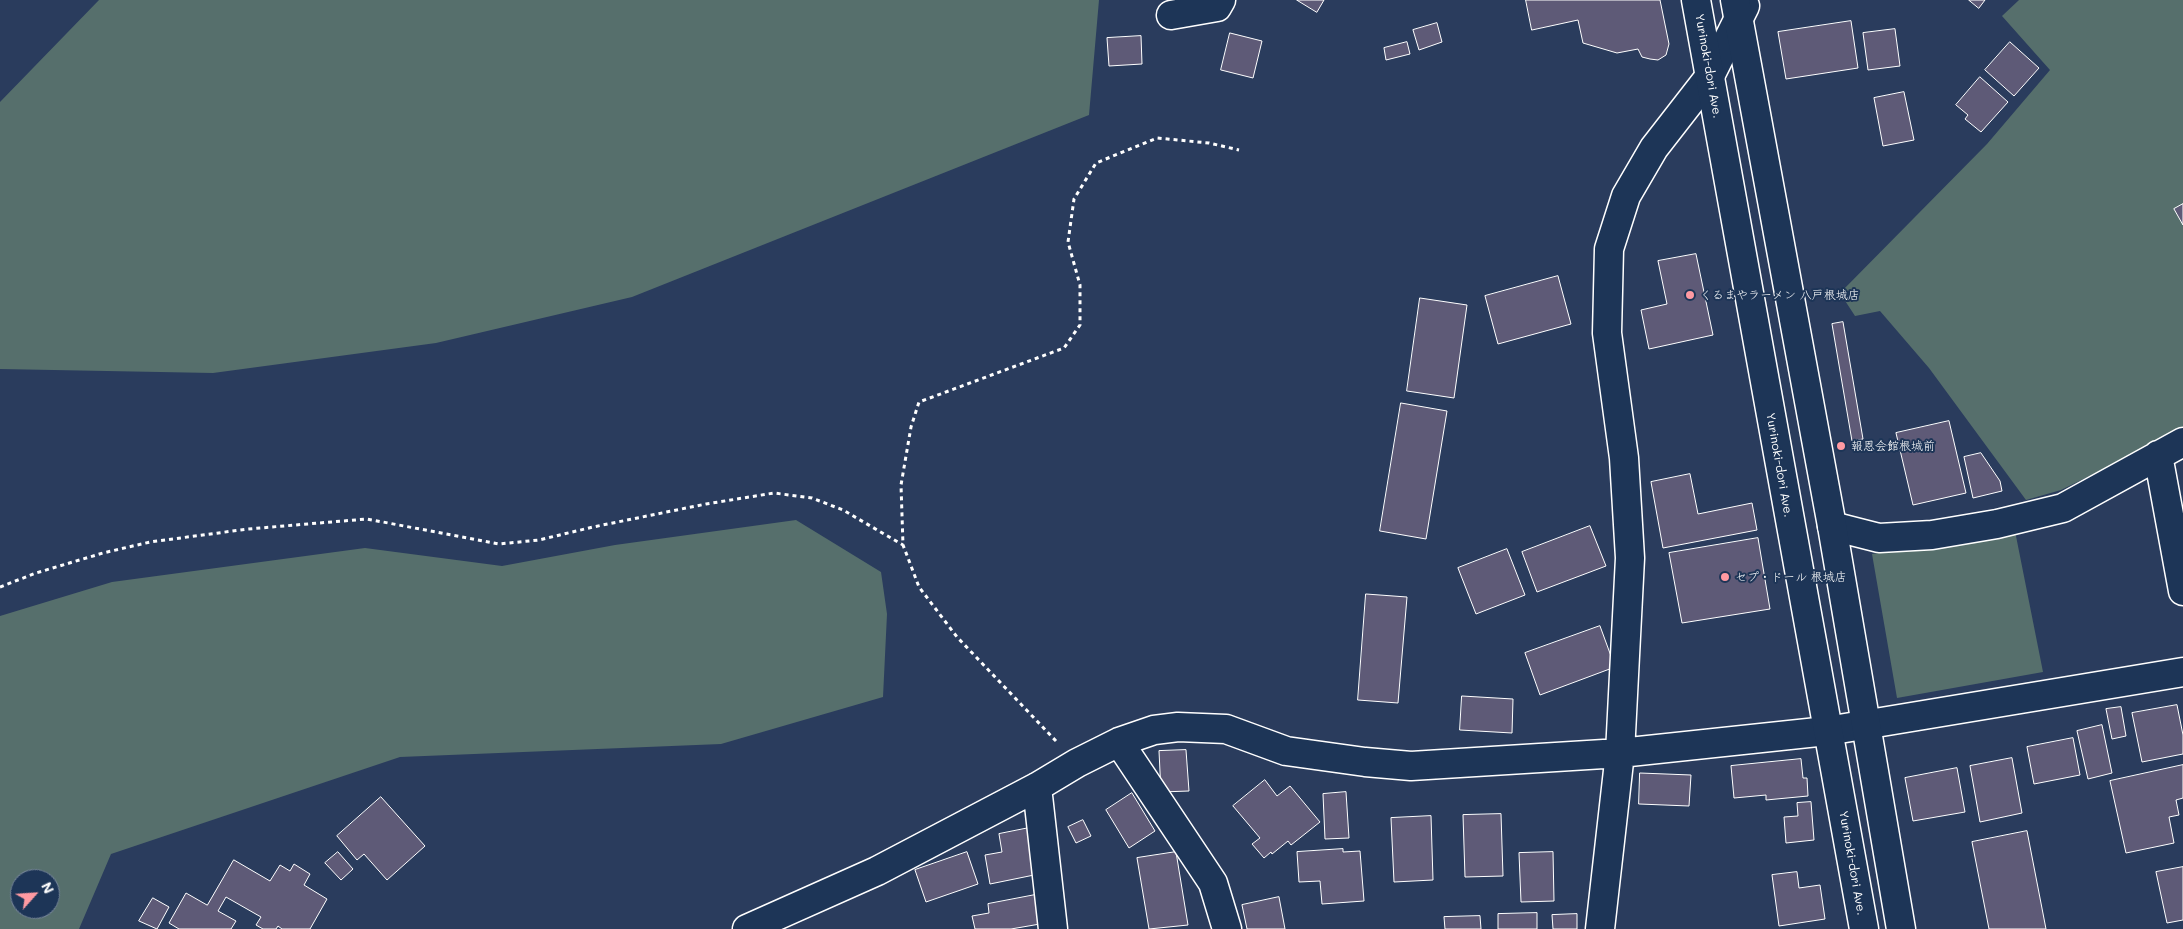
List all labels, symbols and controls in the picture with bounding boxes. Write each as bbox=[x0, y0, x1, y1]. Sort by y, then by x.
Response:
street label: Yurinoki-dori Ave. bbox=[1692, 13, 1724, 119]
place label: くるまやラーメン 八戸根城店 bbox=[1700, 288, 1860, 302]
marker: くるまやラーメン 八戸根城店 bbox=[1684, 289, 1696, 301]
street label: Yurinoki-dori Ave. bbox=[1763, 412, 1795, 518]
place label: 報恩会館根城前 bbox=[1851, 439, 1935, 453]
marker: 報恩会館根城前 bbox=[1835, 440, 1847, 452]
place label: セプ・ドール 根城店 bbox=[1735, 570, 1847, 584]
marker: セプ・ドール 根城店 bbox=[1719, 571, 1731, 583]
street label: Yurinoki-dori Ave. bbox=[1836, 810, 1868, 916]
north arrow bbox=[10, 869, 60, 919]
text: N bbox=[37, 879, 59, 897]

